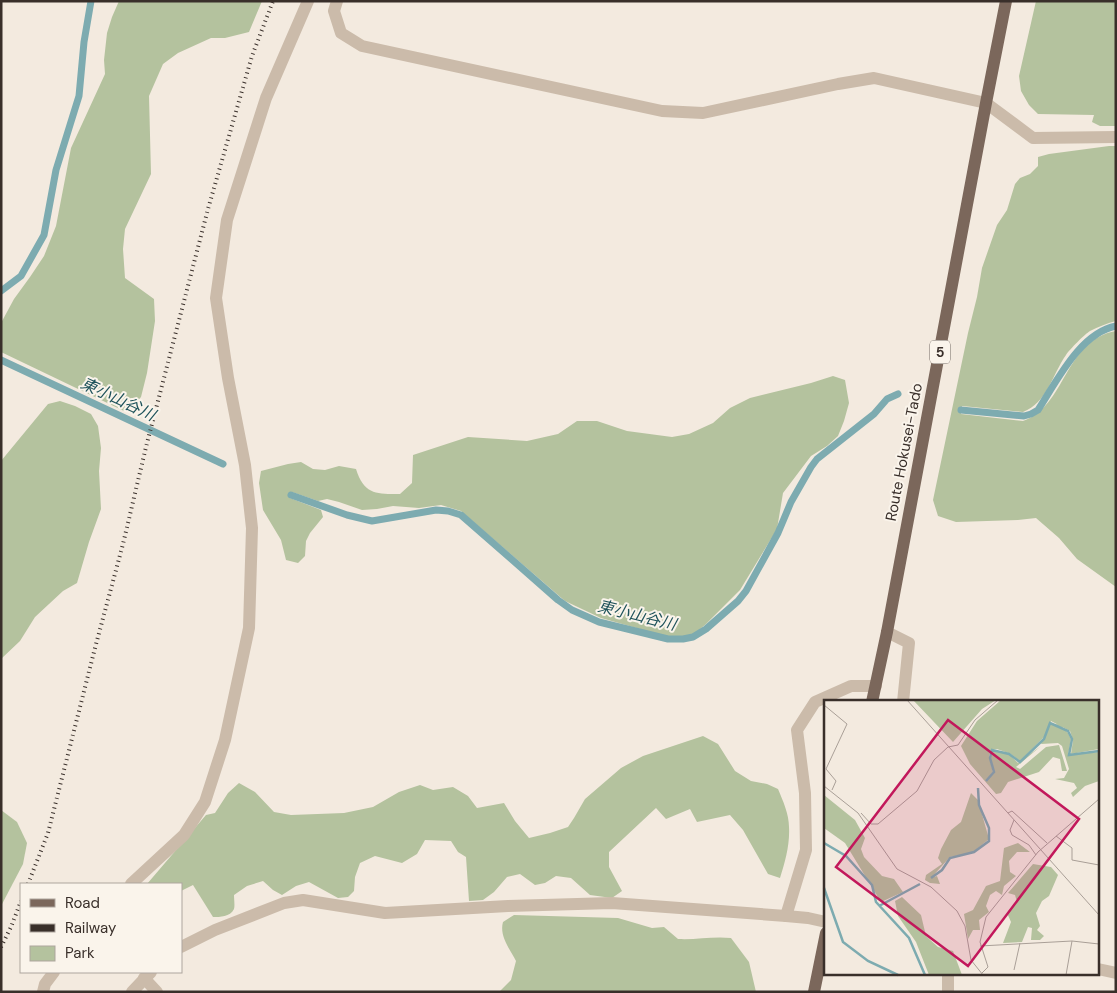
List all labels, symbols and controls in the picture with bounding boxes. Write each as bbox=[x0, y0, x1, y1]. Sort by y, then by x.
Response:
road number: 5 bbox=[930, 341, 950, 364]
water label: 東小山谷川 bbox=[77, 373, 160, 426]
street label: Route Hokusei-Tado bbox=[881, 381, 927, 523]
water label: 東小山谷川 bbox=[596, 595, 680, 635]
inset map bbox=[824, 700, 1100, 976]
legend bbox=[20, 883, 182, 973]
text: Road bbox=[65, 893, 100, 913]
text: Railway bbox=[65, 918, 117, 938]
text: Park bbox=[65, 943, 95, 963]

